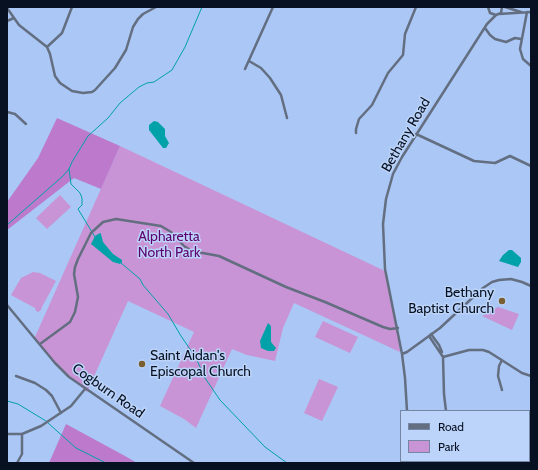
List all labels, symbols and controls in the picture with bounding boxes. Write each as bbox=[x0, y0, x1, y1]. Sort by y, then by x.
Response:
street label: Bethany Road bbox=[378, 95, 434, 175]
park label: Alpharetta North Park bbox=[138, 229, 200, 262]
place label: Bethany Baptist Church bbox=[408, 285, 494, 318]
marker: Bethany Baptist Church bbox=[497, 296, 507, 306]
place label: Saint Aidan's Episcopal Church bbox=[150, 348, 251, 380]
marker: Saint Aidan's Episcopal Church bbox=[137, 359, 147, 369]
street label: Cogburn Road bbox=[69, 360, 147, 422]
legend bbox=[400, 410, 530, 462]
text: Road bbox=[438, 419, 464, 434]
text: Park bbox=[438, 439, 460, 454]

